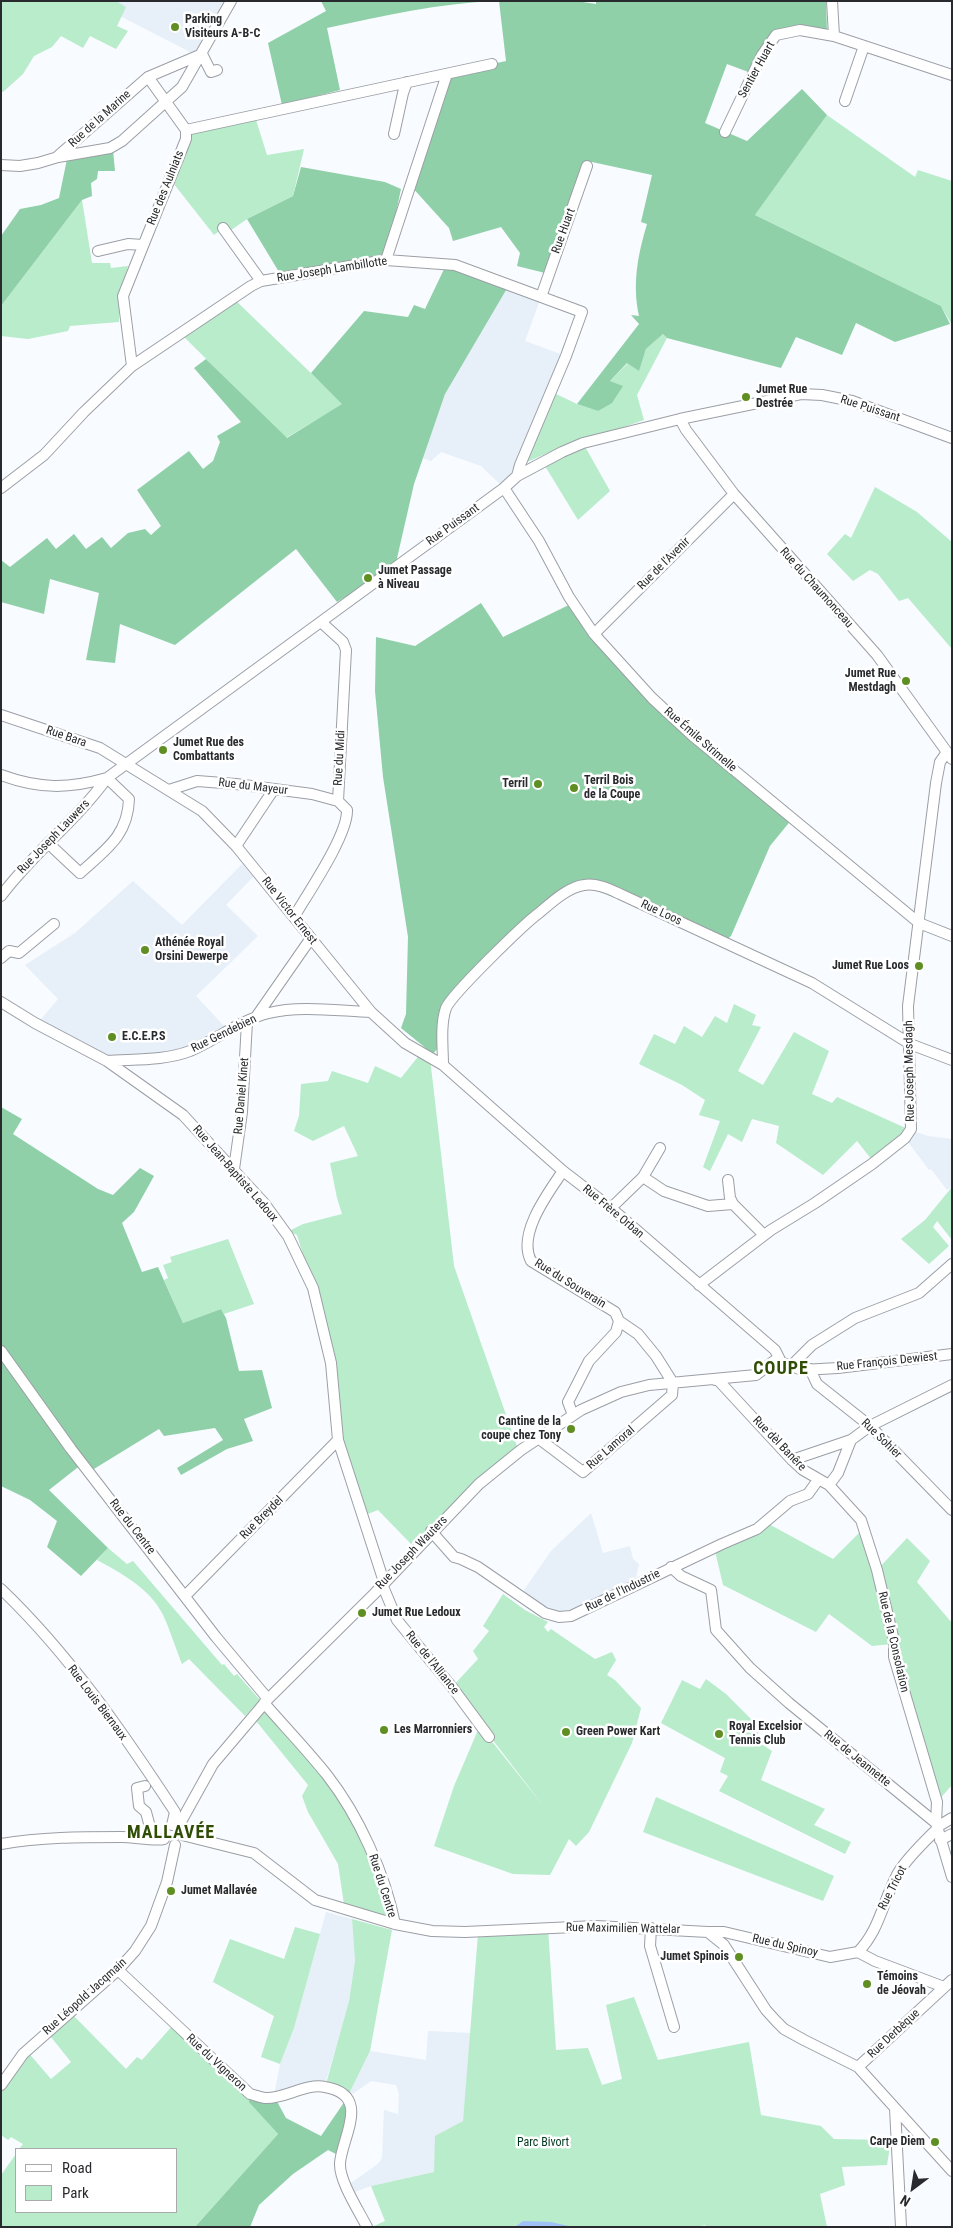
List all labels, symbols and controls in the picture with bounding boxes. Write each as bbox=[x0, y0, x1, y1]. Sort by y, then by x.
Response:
place label: Parking Visiteurs A-B-C bbox=[185, 13, 260, 41]
marker: Parking Visiteurs A-B-C bbox=[169, 21, 181, 33]
street label: Sentier Huart bbox=[736, 39, 778, 101]
street label: Rue de la Marine bbox=[66, 87, 134, 151]
street label: Rue des Aulniats bbox=[145, 149, 187, 227]
street label: Rue Huart bbox=[549, 206, 579, 256]
street label: Rue Joseph Lambillotte bbox=[276, 254, 388, 286]
place label: Jumet Rue Destrée bbox=[756, 383, 807, 411]
marker: Jumet Rue Destrée bbox=[740, 391, 752, 403]
street label: Rue Puissant bbox=[838, 393, 902, 425]
street label: Rue Puissant bbox=[424, 501, 482, 549]
street label: Rue de l'Avenir bbox=[635, 535, 693, 593]
street label: Rue du Chaumonceau bbox=[776, 545, 856, 631]
place label: Jumet Passage à Niveau bbox=[378, 564, 452, 592]
marker: Jumet Passage à Niveau bbox=[362, 572, 374, 584]
place label: Jumet Rue Mestdagh bbox=[845, 667, 896, 695]
marker: Jumet Rue Mestdagh bbox=[900, 675, 912, 687]
street label: Rue Émile Strimelle bbox=[661, 705, 739, 775]
street label: Rue Bara bbox=[44, 723, 88, 751]
street label: Rue du Midi bbox=[331, 730, 349, 786]
place label: Jumet Rue des Combattants bbox=[173, 736, 244, 764]
marker: Jumet Rue des Combattants bbox=[157, 744, 169, 756]
place label: Terril Bois de la Coupe bbox=[584, 774, 640, 802]
street label: Rue du Mayeur bbox=[217, 776, 289, 798]
place label: Terril bbox=[502, 777, 528, 791]
marker: Terril bbox=[532, 778, 544, 790]
marker: Terril Bois de la Coupe bbox=[568, 782, 580, 794]
street label: Rue Joseph Lauwers bbox=[15, 797, 93, 877]
street label: Rue Victor Ernest bbox=[258, 874, 320, 948]
street label: Rue Loos bbox=[638, 897, 684, 929]
place label: Athénée Royal Orsini Dewerpe bbox=[155, 936, 228, 964]
marker: Athénée Royal Orsini Dewerpe bbox=[139, 944, 151, 956]
place label: Jumet Rue Loos bbox=[832, 959, 909, 973]
marker: Jumet Rue Loos bbox=[913, 960, 925, 972]
street label: Rue Gendebien bbox=[189, 1012, 259, 1056]
street label: Rue Joseph Mesdagh bbox=[902, 1020, 918, 1122]
place label: E.C.E.P.S bbox=[122, 1030, 166, 1044]
marker: E.C.E.P.S bbox=[106, 1031, 118, 1043]
street label: Rue Daniel Kinet bbox=[231, 1057, 253, 1135]
street label: Rue Jean-Baptiste Ledoux bbox=[189, 1123, 281, 1225]
street label: Rue Frère Orban bbox=[579, 1182, 647, 1242]
street label: Rue du Souverain bbox=[532, 1256, 608, 1312]
street label: Rue François Dewiest bbox=[836, 1350, 938, 1374]
district label: COUPE bbox=[753, 1358, 809, 1380]
street label: Rue dèl Banêre bbox=[749, 1414, 809, 1474]
place label: Cantine de la coupe chez Tony bbox=[481, 1415, 561, 1443]
street label: Rue Sohier bbox=[858, 1416, 904, 1462]
marker: Cantine de la coupe chez Tony bbox=[565, 1423, 577, 1435]
street label: Rue Lamoral bbox=[584, 1423, 638, 1473]
street label: Rue Breydel bbox=[237, 1493, 287, 1543]
street label: Rue du Centre bbox=[106, 1497, 158, 1557]
street label: Rue Joseph Wauters bbox=[373, 1513, 451, 1593]
street label: Rue de l'Industrie bbox=[583, 1567, 663, 1615]
street label: Rue de la Consolation bbox=[874, 1590, 912, 1694]
place label: Jumet Rue Ledoux bbox=[372, 1606, 461, 1620]
marker: Jumet Rue Ledoux bbox=[356, 1607, 368, 1619]
street label: Rue de l'Alliance bbox=[402, 1629, 462, 1697]
street label: Rue Louis Biernaux bbox=[64, 1663, 130, 1743]
place label: Royal Excelsior Tennis Club bbox=[729, 1720, 802, 1748]
place label: Les Marronniers bbox=[394, 1723, 472, 1737]
marker: Les Marronniers bbox=[378, 1724, 390, 1736]
place label: Green Power Kart bbox=[576, 1725, 660, 1739]
marker: Green Power Kart bbox=[560, 1726, 572, 1738]
marker: Royal Excelsior Tennis Club bbox=[713, 1728, 725, 1740]
street label: Rue de Jeannette bbox=[821, 1728, 893, 1790]
district label: MALLAVÉE bbox=[126, 1822, 216, 1844]
street label: Rue du Centre bbox=[365, 1852, 399, 1920]
street label: Rue Tricot bbox=[876, 1863, 910, 1913]
place label: Jumet Mallavée bbox=[181, 1884, 257, 1898]
marker: Jumet Mallavée bbox=[165, 1885, 177, 1897]
street label: Rue Maximilien Wattelar bbox=[566, 1921, 680, 1937]
street label: Rue du Spinoy bbox=[751, 1931, 819, 1961]
place label: Jumet Spinois bbox=[660, 1950, 729, 1964]
marker: Jumet Spinois bbox=[733, 1951, 745, 1963]
street label: Rue Léopold Jacqmain bbox=[40, 1956, 130, 2038]
place label: Témoins de Jéovah bbox=[877, 1970, 926, 1998]
marker: Témoins de Jéovah bbox=[861, 1978, 873, 1990]
street label: Rue Derbèque bbox=[865, 2006, 923, 2062]
street label: Rue du Vigneron bbox=[183, 2031, 249, 2095]
place label: Carpe Diem bbox=[870, 2135, 925, 2149]
park label: Parc Bivort bbox=[517, 2136, 569, 2150]
marker: Carpe Diem bbox=[929, 2136, 941, 2148]
legend bbox=[15, 2148, 178, 2213]
text: Road bbox=[62, 2159, 92, 2177]
north arrow bbox=[888, 2163, 938, 2213]
text: Park bbox=[62, 2184, 89, 2202]
text: N bbox=[897, 2192, 913, 2210]

